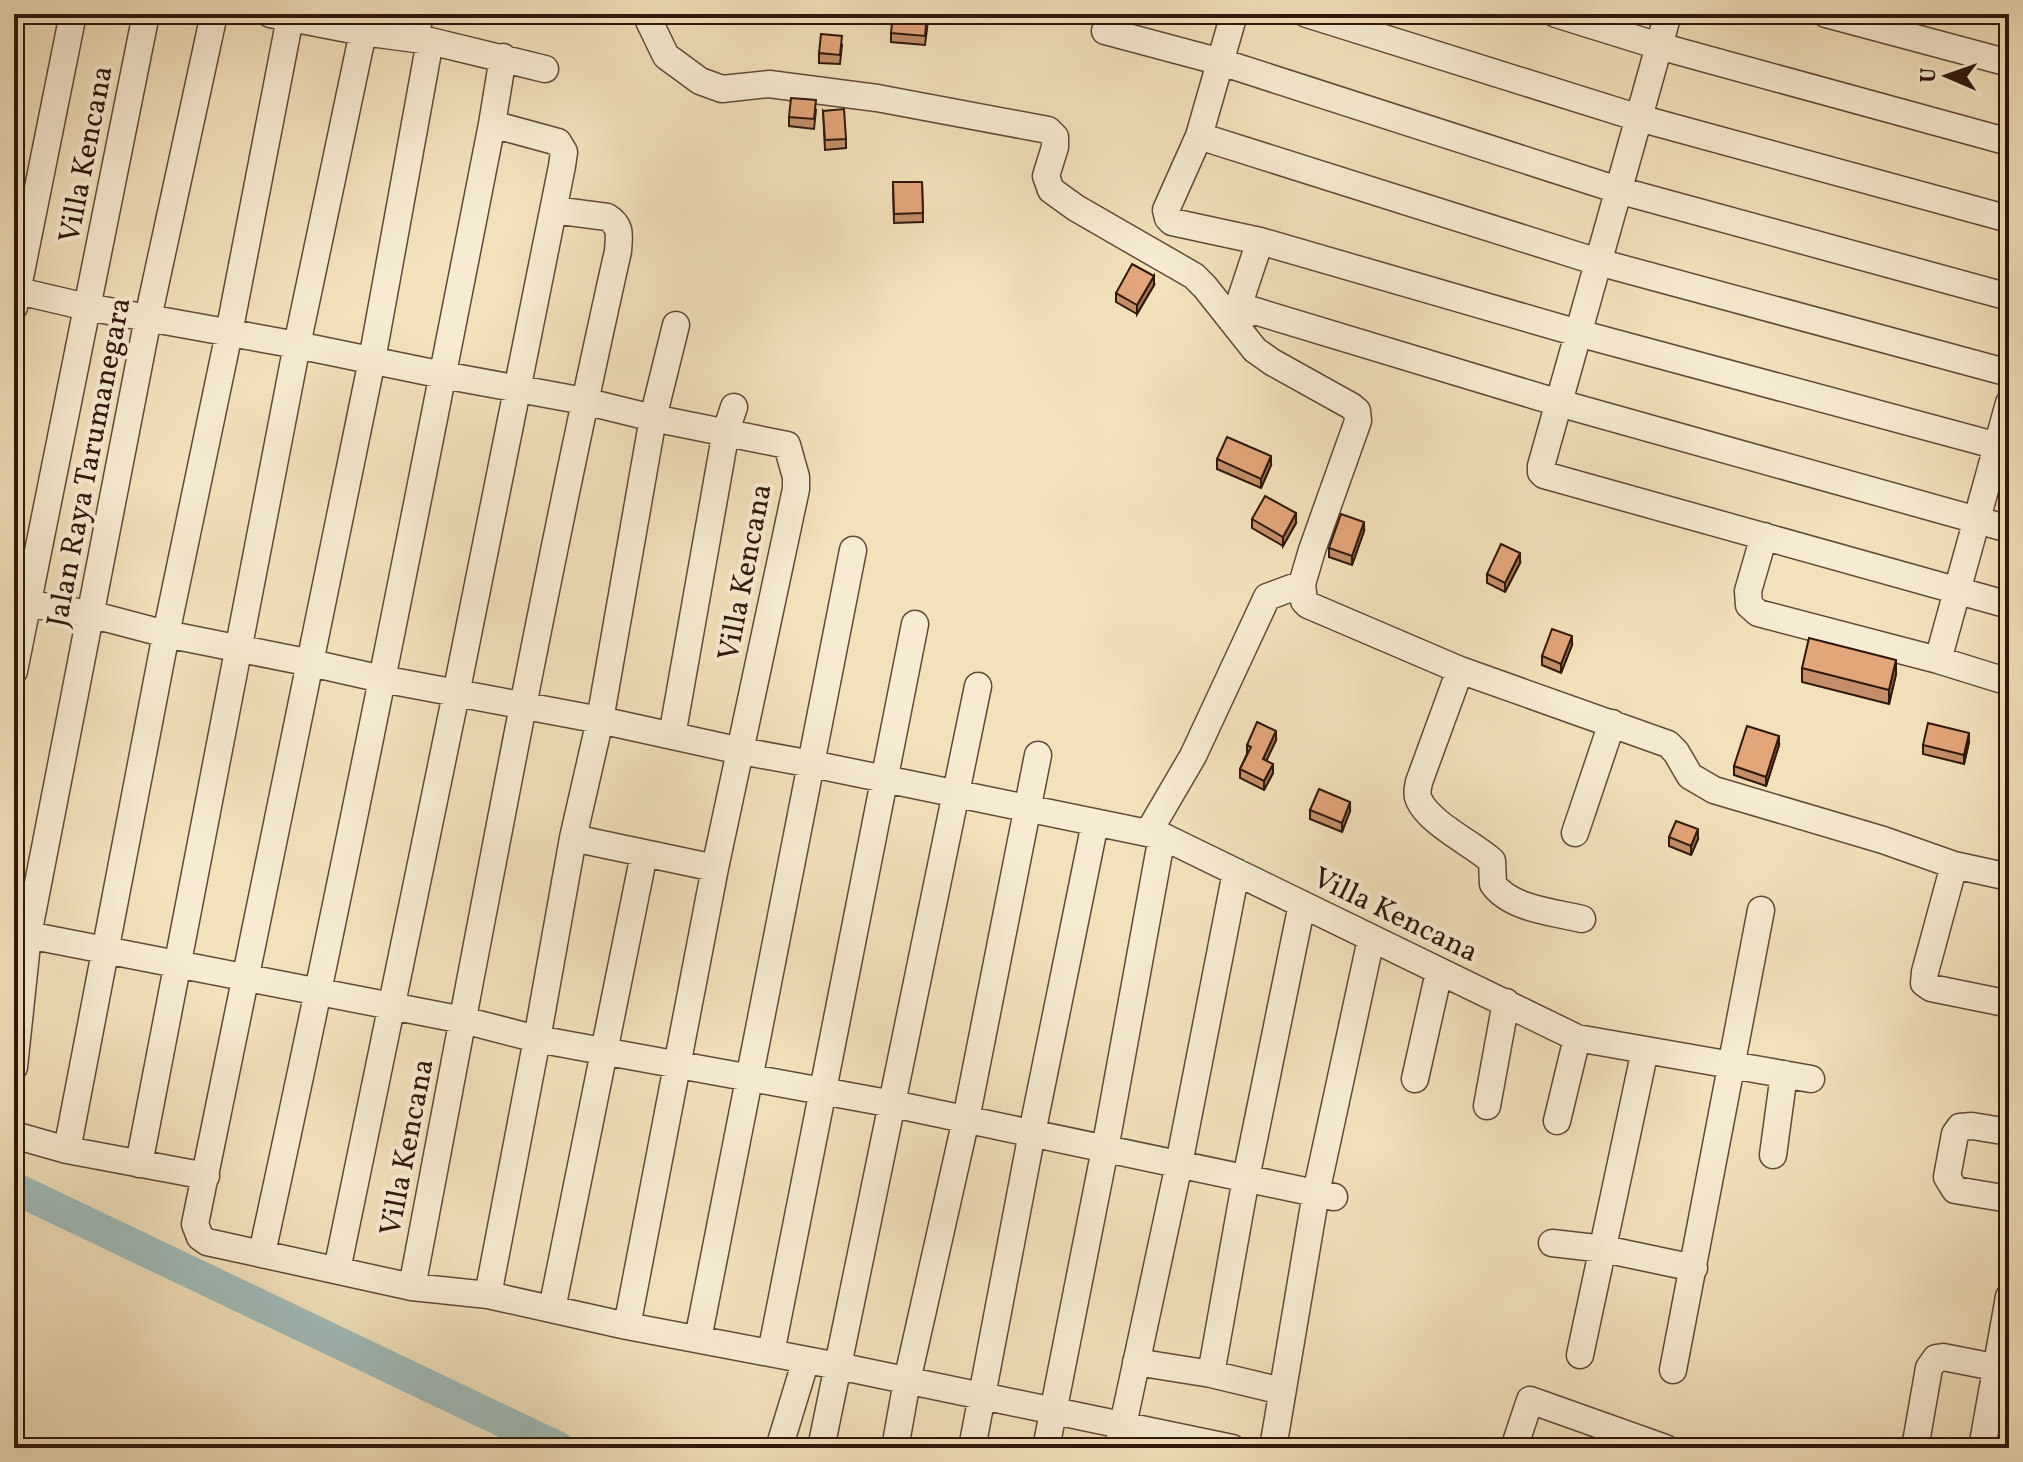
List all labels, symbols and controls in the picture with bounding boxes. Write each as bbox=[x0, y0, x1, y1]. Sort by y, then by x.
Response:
north arrow bbox=[1907, 36, 1987, 116]
street label: Villa Kencana bbox=[49, 62, 125, 246]
text: U bbox=[1914, 67, 1945, 83]
street label: Jalan Raya Tarumanegara bbox=[37, 294, 143, 631]
street label: Villa Kencana bbox=[708, 480, 784, 664]
street label: Villa Kencana bbox=[1305, 858, 1485, 974]
street label: Villa Kencana bbox=[370, 1055, 446, 1239]

